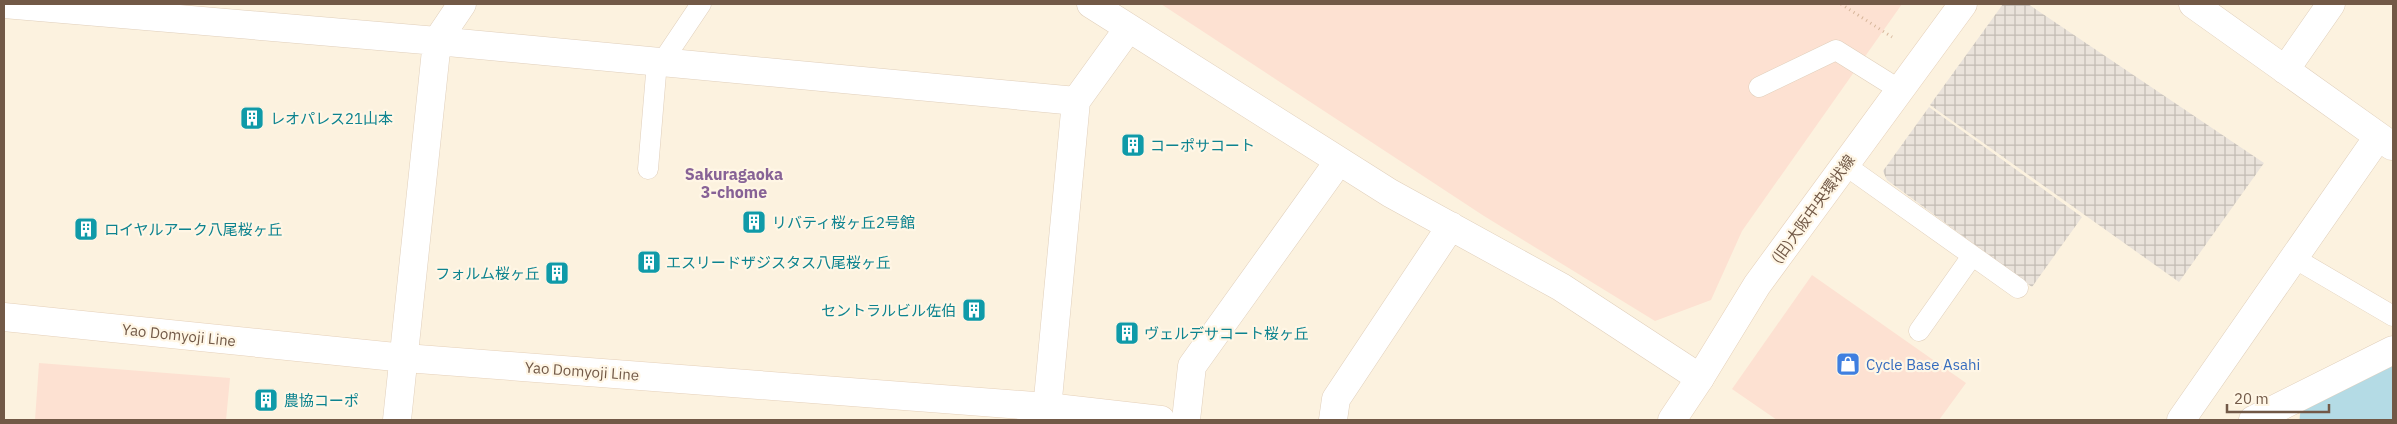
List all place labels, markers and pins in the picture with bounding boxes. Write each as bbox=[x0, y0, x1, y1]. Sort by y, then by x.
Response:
building icon: レオパレス21山本 bbox=[239, 105, 265, 131]
place label: レオパレス21山本 bbox=[270, 109, 393, 128]
building icon: コーポサコート bbox=[1120, 132, 1146, 158]
place label: コーポサコート bbox=[1150, 136, 1255, 155]
building icon: リバティ桜ヶ丘2号館 bbox=[741, 209, 767, 235]
place label: リバティ桜ヶ丘2号館 bbox=[772, 213, 915, 232]
building icon: ロイヤルアーク八尾桜ヶ丘 bbox=[73, 216, 99, 242]
place label: ロイヤルアーク八尾桜ヶ丘 bbox=[104, 220, 283, 239]
building icon: エスリードザジスタス八尾桜ヶ丘 bbox=[636, 249, 662, 275]
place label: エスリードザジスタス八尾桜ヶ丘 bbox=[666, 253, 891, 272]
building icon: フォルム桜ヶ丘 bbox=[544, 260, 570, 286]
place label: フォルム桜ヶ丘 bbox=[435, 264, 540, 283]
building icon: セントラルビル佐伯 bbox=[961, 297, 987, 323]
place label: セントラルビル佐伯 bbox=[821, 301, 956, 320]
building icon: ヴェルデサコート桜ヶ丘 bbox=[1114, 320, 1140, 346]
place label: ヴェルデサコート桜ヶ丘 bbox=[1144, 324, 1309, 343]
shop icon: Cycle Base Asahi bbox=[1835, 351, 1861, 377]
place label: Cycle Base Asahi bbox=[1866, 355, 1980, 374]
building icon: 農協コーポ bbox=[253, 387, 279, 413]
place label: 農協コーポ bbox=[284, 391, 359, 410]

